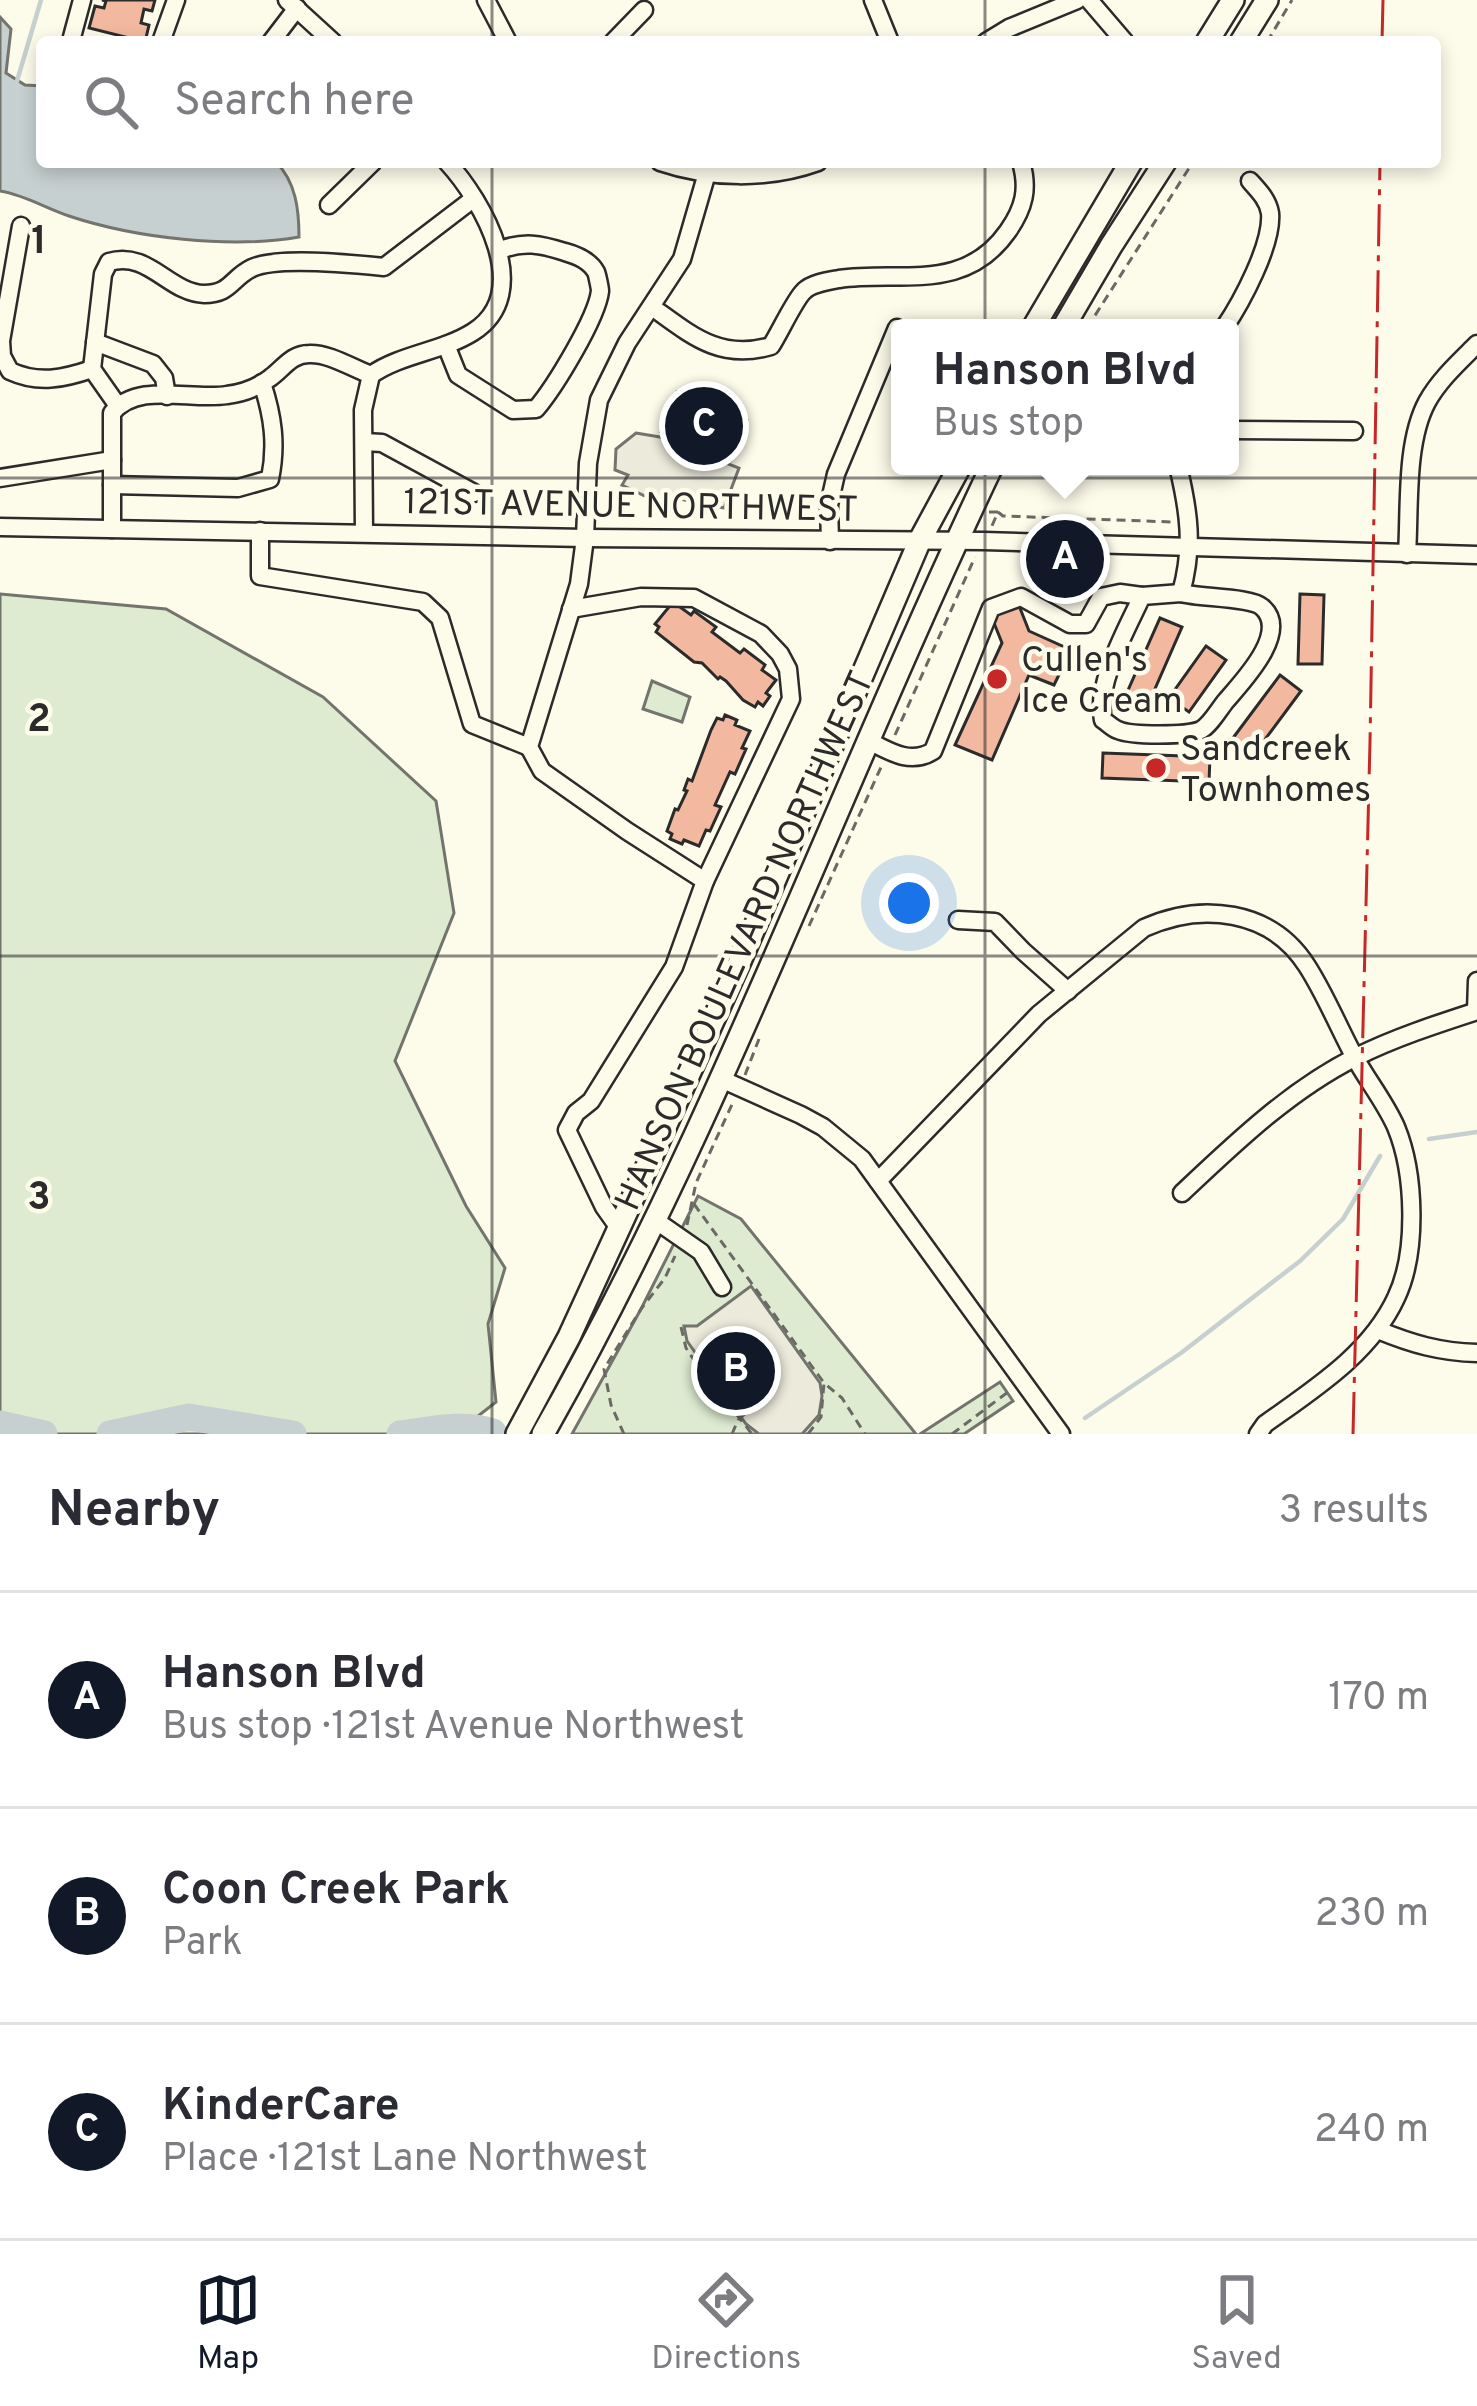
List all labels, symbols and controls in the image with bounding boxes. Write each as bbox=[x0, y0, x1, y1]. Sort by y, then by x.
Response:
search box bbox=[36, 36, 1441, 168]
icon: search bbox=[78, 69, 144, 135]
text: Search here bbox=[174, 74, 414, 131]
text: 1 bbox=[31, 219, 47, 268]
popup bbox=[891, 319, 1239, 475]
text: Hanson Blvd bbox=[933, 344, 1197, 401]
pin: C bbox=[665, 381, 743, 471]
text: Bus stop bbox=[933, 401, 1084, 450]
street label: 121ST AVENUE NORTHWEST bbox=[403, 481, 859, 535]
pin: A bbox=[1026, 514, 1104, 604]
place label: Cullen's Ice Cream bbox=[1021, 639, 1183, 726]
street label: HANSON BOULEVARD NORTHWEST bbox=[607, 665, 887, 1218]
marker: Cullen's Ice Cream bbox=[984, 666, 1010, 692]
text: 2 bbox=[27, 697, 51, 746]
place label: Sandcreek Townhomes bbox=[1180, 728, 1371, 815]
marker: Sandcreek Townhomes bbox=[1143, 755, 1169, 781]
your location bbox=[879, 873, 939, 933]
text: 3 bbox=[27, 1175, 51, 1224]
pin: B bbox=[697, 1326, 775, 1416]
text: Nearby bbox=[48, 1480, 220, 1545]
text: 3 results bbox=[1279, 1488, 1429, 1537]
text: Hanson Blvd bbox=[162, 1647, 426, 1704]
text: A bbox=[73, 1675, 101, 1724]
text: 170 m bbox=[1328, 1675, 1429, 1724]
text: Bus stop · 121st Avenue Northwest bbox=[162, 1704, 744, 1753]
text: Coon Creek Park bbox=[162, 1863, 510, 1920]
text: B bbox=[74, 1891, 100, 1940]
text: 230 m bbox=[1315, 1891, 1429, 1940]
text: Park bbox=[162, 1920, 243, 1969]
text: KinderCare bbox=[162, 2079, 400, 2136]
text: C bbox=[75, 2107, 99, 2156]
text: 240 m bbox=[1314, 2107, 1429, 2156]
text: Place · 121st Lane Northwest bbox=[162, 2136, 648, 2185]
tab: Map bbox=[195, 2267, 261, 2381]
tab: Directions bbox=[651, 2267, 801, 2381]
tab: Saved bbox=[1191, 2267, 1282, 2381]

